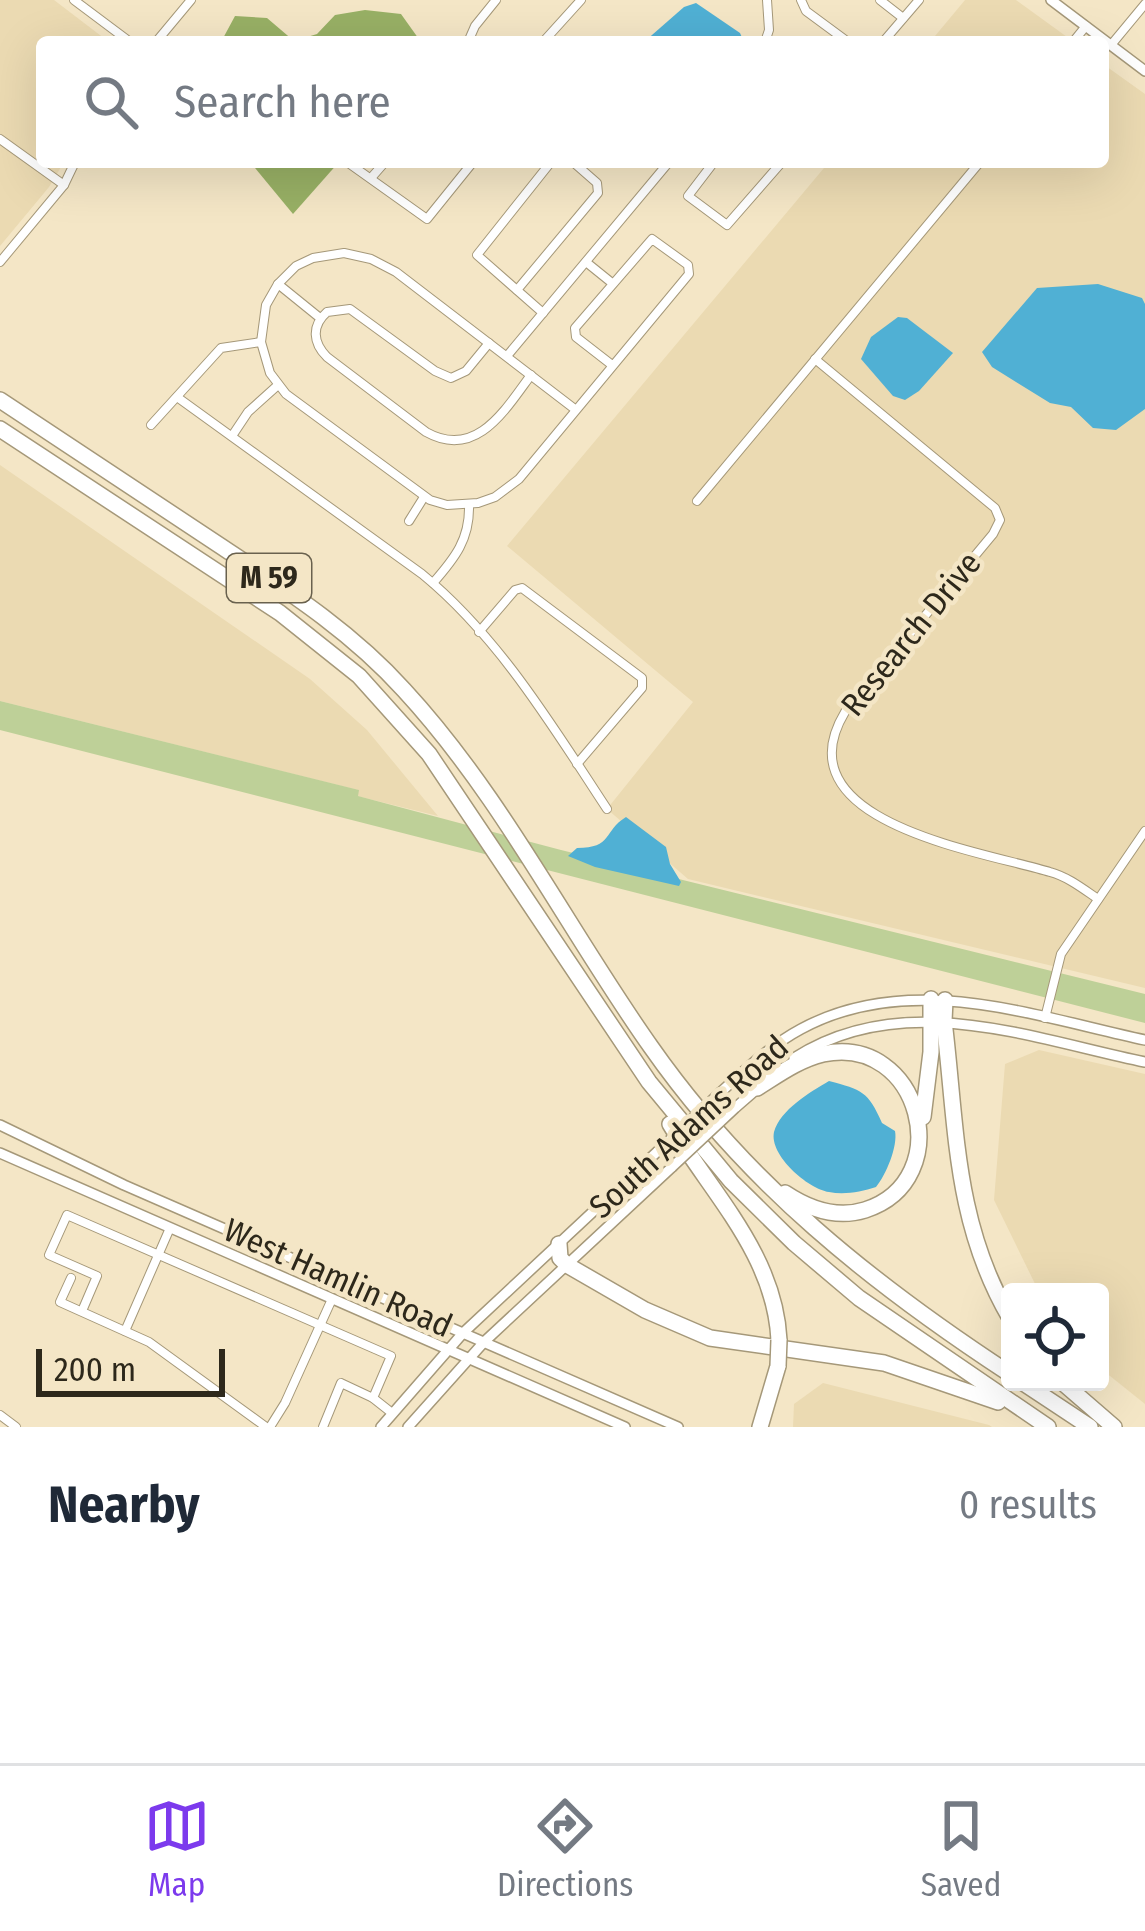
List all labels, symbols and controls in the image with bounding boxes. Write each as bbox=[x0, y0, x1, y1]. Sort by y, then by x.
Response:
search box bbox=[36, 36, 1109, 168]
icon: search bbox=[78, 69, 144, 135]
text: Search here bbox=[174, 75, 391, 129]
street label: Research Drive bbox=[833, 544, 989, 724]
road number: M 59 bbox=[227, 554, 311, 602]
street label: South Adams Road bbox=[581, 1027, 797, 1227]
street label: West Hamlin Road bbox=[218, 1210, 458, 1346]
map controls bbox=[1001, 1283, 1109, 1391]
button: locate bbox=[1001, 1283, 1109, 1391]
scale bar bbox=[36, 1343, 225, 1396]
text: 200 m bbox=[54, 1350, 136, 1390]
text: Nearby bbox=[48, 1474, 200, 1536]
text: 0 results bbox=[959, 1482, 1097, 1528]
tab: Map bbox=[144, 1793, 210, 1905]
tab: Directions bbox=[497, 1793, 633, 1905]
tab: Saved bbox=[921, 1793, 1001, 1905]

